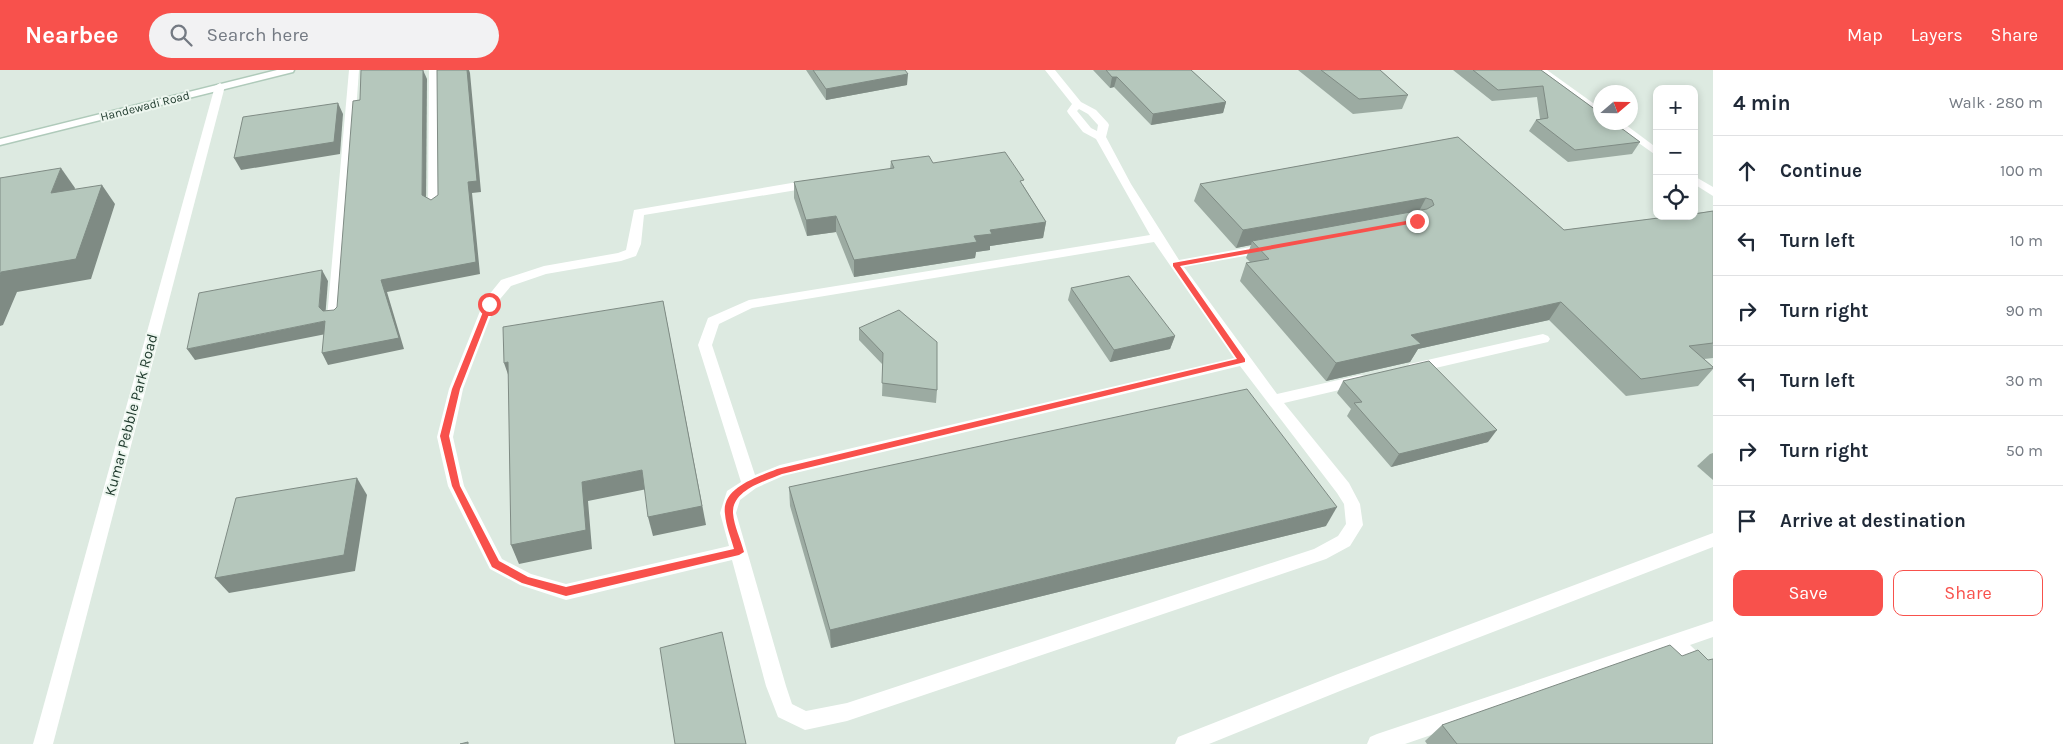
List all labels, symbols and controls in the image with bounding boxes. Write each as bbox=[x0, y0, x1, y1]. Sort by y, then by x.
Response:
search box bbox=[149, 13, 499, 58]
text: Nearbee bbox=[25, 21, 119, 49]
icon: search bbox=[167, 21, 195, 49]
text: Search here bbox=[207, 24, 309, 46]
text: Map bbox=[1847, 24, 1883, 46]
text: Layers bbox=[1911, 24, 1963, 46]
text: Share bbox=[1991, 24, 2038, 46]
north arrow bbox=[1593, 85, 1638, 130]
map controls bbox=[1653, 85, 1698, 220]
button: + bbox=[1653, 85, 1698, 130]
street label: Handewadi Road bbox=[99, 88, 191, 124]
text: 4 min bbox=[1733, 91, 1791, 115]
text: Walk · 280 m bbox=[1949, 93, 2043, 112]
button: − bbox=[1653, 130, 1698, 175]
icon: ahead bbox=[1733, 157, 1761, 185]
text: Continue bbox=[1780, 160, 1862, 182]
text: 100 m bbox=[2000, 161, 2043, 180]
button: locate bbox=[1653, 175, 1698, 220]
route end bbox=[1406, 210, 1429, 233]
icon: left bbox=[1733, 227, 1761, 255]
text: Turn left bbox=[1780, 230, 1855, 252]
text: 10 m bbox=[2009, 231, 2043, 250]
route start bbox=[478, 293, 501, 316]
icon: right bbox=[1733, 297, 1761, 325]
text: Turn right bbox=[1780, 300, 1869, 322]
text: 90 m bbox=[2005, 301, 2043, 320]
street label: Kumar Pebble Park Road bbox=[101, 332, 161, 498]
icon: left bbox=[1733, 367, 1761, 395]
text: Turn left bbox=[1780, 370, 1855, 392]
text: 30 m bbox=[2005, 371, 2043, 390]
icon: right bbox=[1733, 437, 1761, 465]
text: Turn right bbox=[1780, 440, 1869, 462]
text: 50 m bbox=[2006, 441, 2043, 460]
icon: arrive bbox=[1733, 507, 1761, 535]
text: Arrive at destination bbox=[1780, 510, 1966, 532]
button: Save bbox=[1733, 570, 1883, 616]
button: Share bbox=[1893, 570, 2043, 616]

